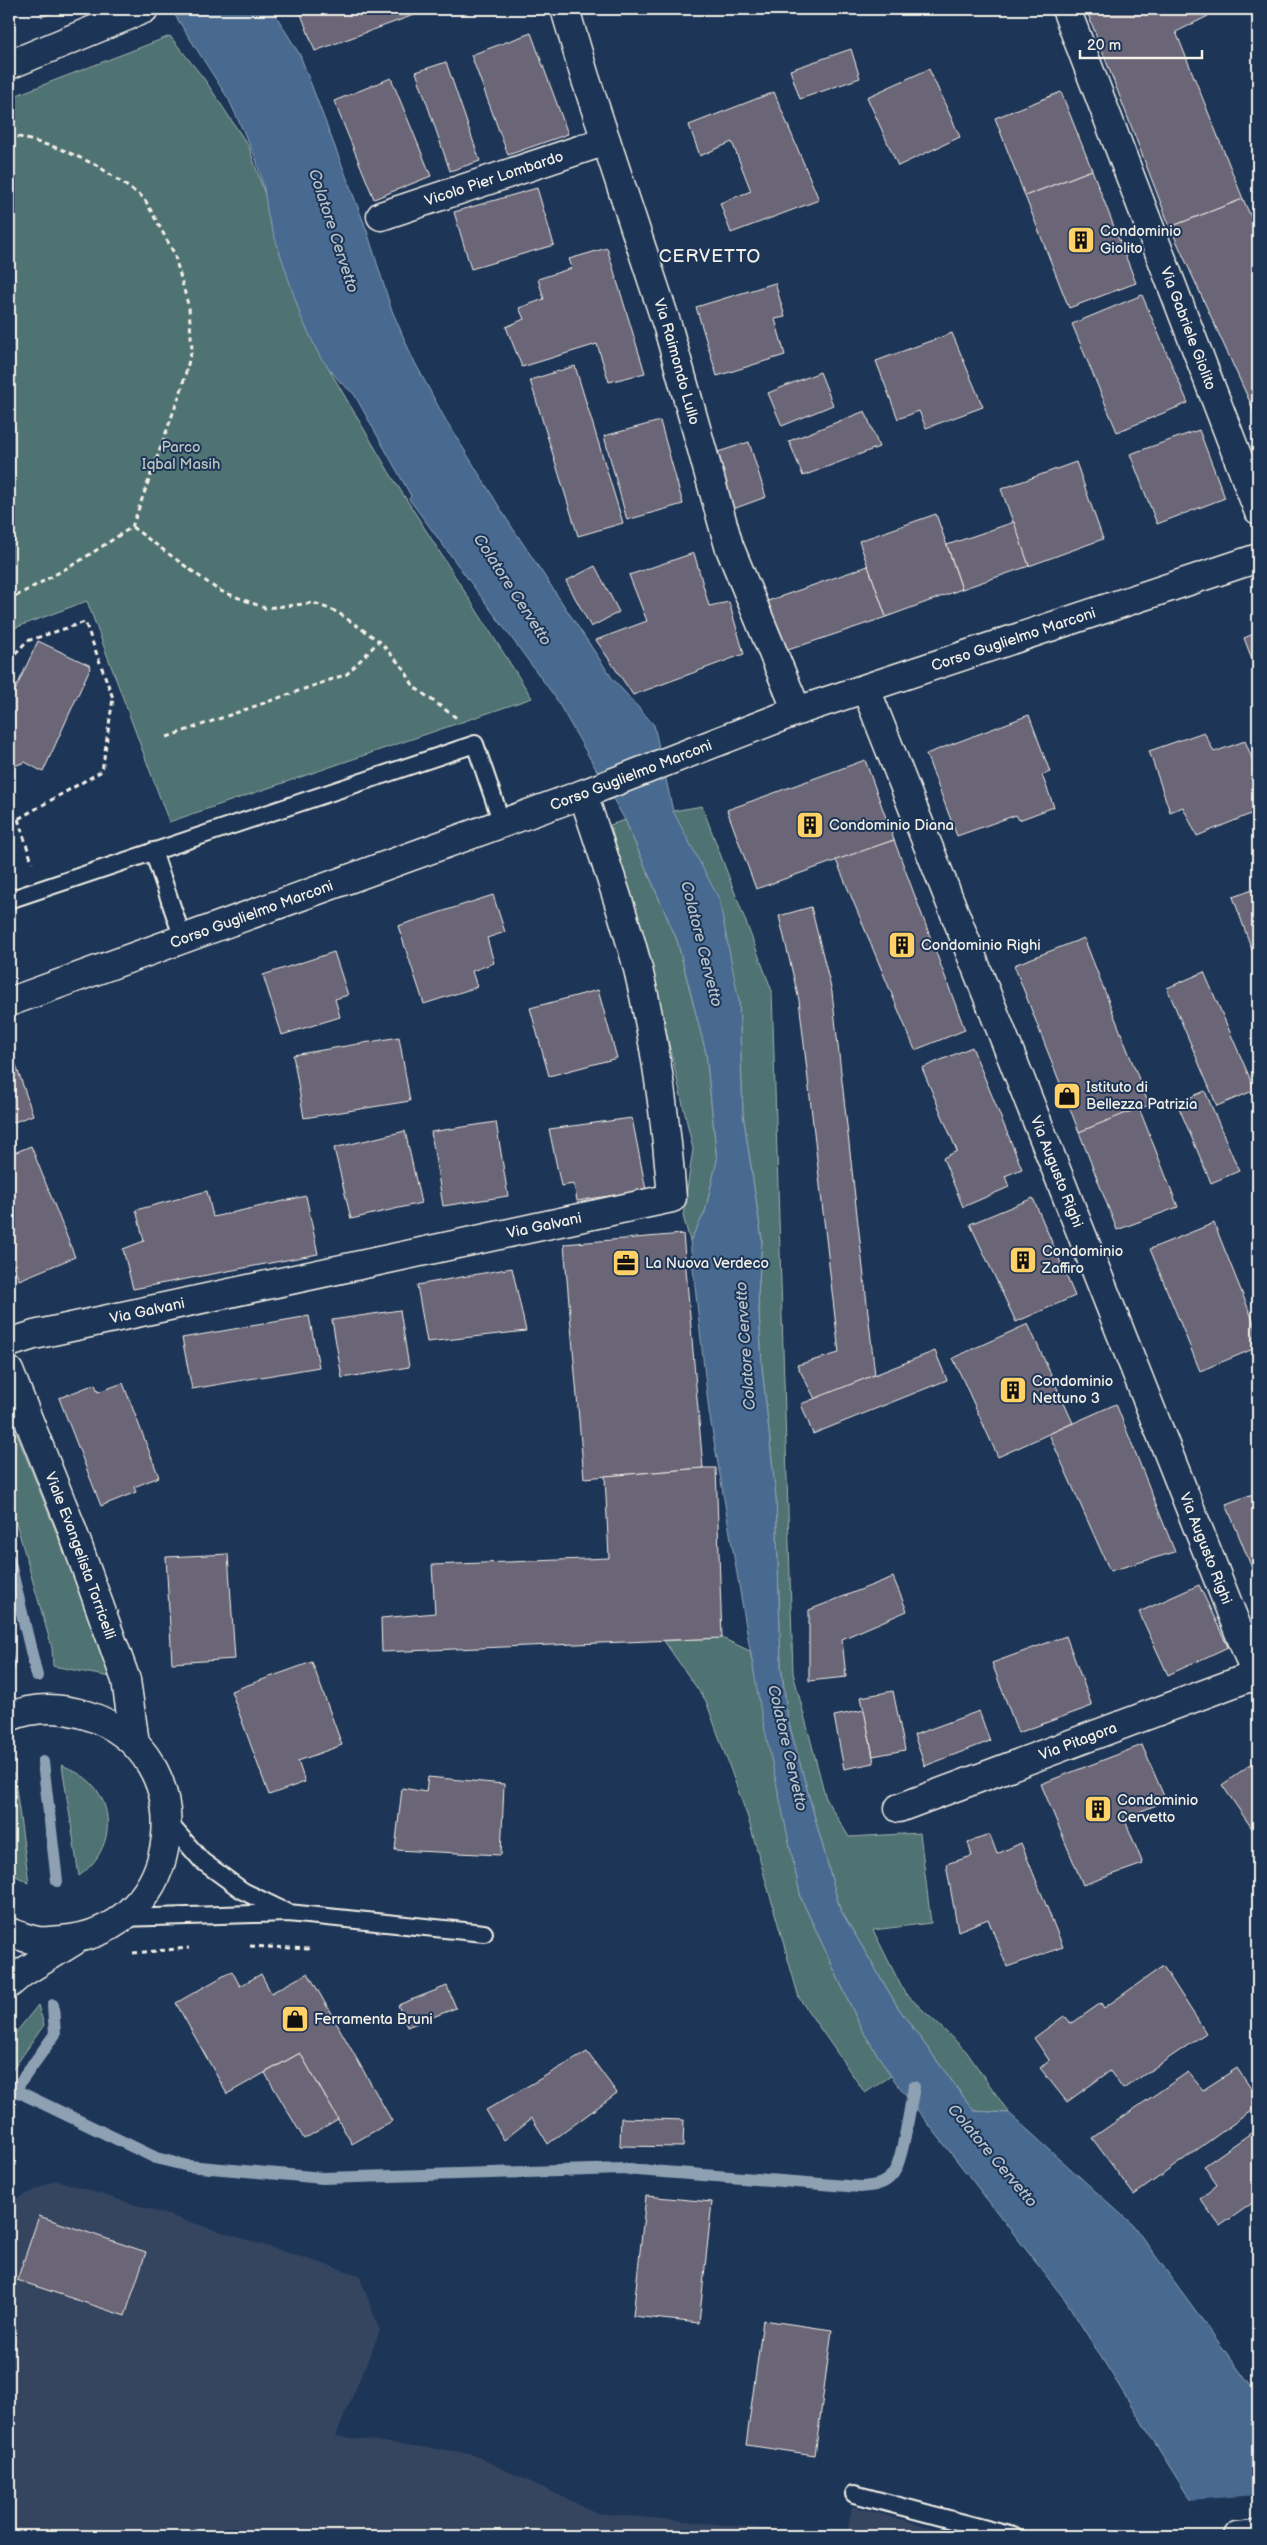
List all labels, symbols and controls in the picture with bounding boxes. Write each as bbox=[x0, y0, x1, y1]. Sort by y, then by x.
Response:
scale bar bbox=[1080, 28, 1202, 60]
text: 20 m bbox=[1087, 36, 1121, 55]
street label: Vicolo Pier Lombardo bbox=[422, 146, 566, 210]
water label: Colatore Cervetto bbox=[304, 167, 362, 295]
place label: Condominio Giolito bbox=[1100, 222, 1181, 258]
building icon: Condominio Giolito bbox=[1066, 225, 1096, 255]
district label: CERVETTO bbox=[659, 246, 761, 267]
street label: Via Gabriele Giolito bbox=[1156, 264, 1221, 393]
street label: Via Raimondo Lullo bbox=[649, 296, 704, 427]
park label: Parco Iqbal Masih bbox=[142, 438, 220, 474]
water label: Colatore Cervetto bbox=[469, 531, 555, 649]
street label: Corso Guglielmo Marconi bbox=[929, 603, 1098, 675]
street label: Corso Guglielmo Marconi bbox=[547, 735, 715, 815]
building icon: Condominio Diana bbox=[795, 810, 825, 840]
place label: Condominio Diana bbox=[829, 816, 954, 835]
street label: Corso Guglielmo Marconi bbox=[167, 876, 336, 952]
water label: Colatore Cervetto bbox=[676, 879, 726, 1009]
building icon: Condominio Righi bbox=[887, 930, 917, 960]
place label: Condominio Righi bbox=[921, 936, 1041, 955]
place label: Istituto di Bellezza Patrizia bbox=[1086, 1078, 1197, 1114]
shop icon: Istituto di Bellezza Patrizia bbox=[1052, 1081, 1082, 1111]
street label: Via Augusto Righi bbox=[1026, 1113, 1088, 1230]
street label: Via Galvani bbox=[505, 1208, 583, 1243]
place label: Condominio Zaffiro bbox=[1041, 1242, 1123, 1278]
building icon: Condominio Zaffiro bbox=[1008, 1245, 1038, 1275]
office icon: La Nuova Verdeco bbox=[611, 1248, 641, 1278]
place label: La Nuova Verdeco bbox=[645, 1254, 769, 1273]
water label: Colatore Cervetto bbox=[732, 1281, 760, 1411]
street label: Via Galvani bbox=[108, 1293, 186, 1328]
place label: Condominio Nettuno 3 bbox=[1032, 1372, 1113, 1408]
building icon: Condominio Nettuno 3 bbox=[998, 1375, 1028, 1405]
street label: Viale Evangelista Torricelli bbox=[41, 1469, 120, 1642]
street label: Via Augusto Righi bbox=[1175, 1490, 1237, 1607]
water label: Colatore Cervetto bbox=[763, 1683, 811, 1813]
street label: Via Pitagora bbox=[1036, 1718, 1120, 1764]
place label: Condominio Cervetto bbox=[1117, 1791, 1198, 1827]
building icon: Condominio Cervetto bbox=[1083, 1794, 1113, 1824]
shop icon: Ferramenta Bruni bbox=[280, 2004, 310, 2034]
place label: Ferramenta Bruni bbox=[314, 2010, 433, 2029]
water label: Colatore Cervetto bbox=[943, 2100, 1041, 2212]

